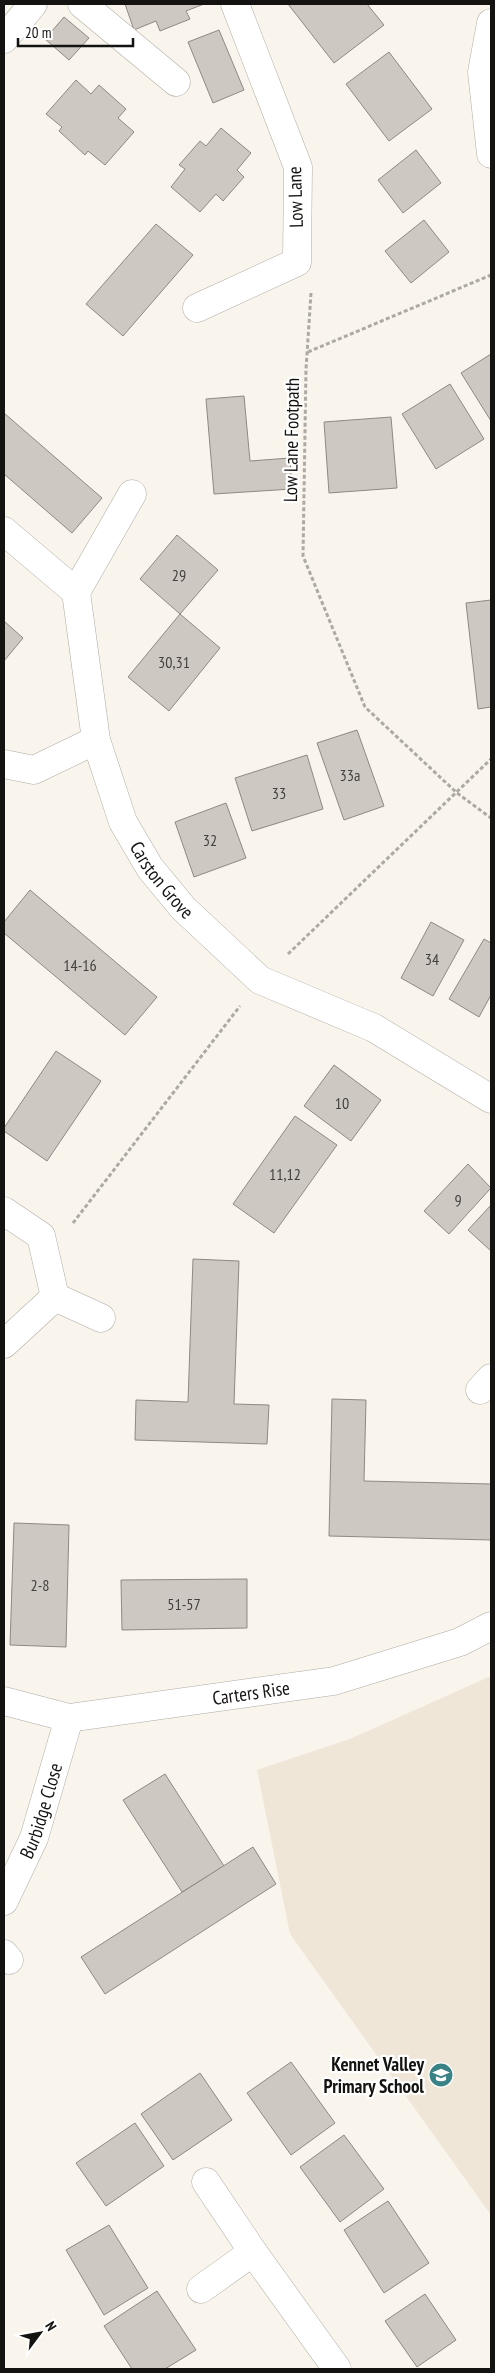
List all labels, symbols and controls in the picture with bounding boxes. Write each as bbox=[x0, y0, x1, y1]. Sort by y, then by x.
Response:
scale bar bbox=[18, 15, 132, 47]
text: 20 m bbox=[25, 23, 51, 42]
street label: Low Lane bbox=[282, 166, 308, 228]
street label: Low Lane Footpath bbox=[278, 378, 304, 502]
house number: 29 bbox=[172, 565, 186, 585]
house number: 30,31 bbox=[158, 652, 190, 672]
house number: 33a bbox=[340, 765, 360, 785]
house number: 33 bbox=[272, 783, 286, 803]
house number: 32 bbox=[203, 830, 217, 850]
street label: Carston Grove bbox=[125, 837, 199, 924]
house number: 34 bbox=[425, 949, 439, 969]
house number: 14-16 bbox=[63, 955, 97, 975]
house number: 10 bbox=[335, 1093, 349, 1113]
house number: 11,12 bbox=[269, 1164, 301, 1184]
house number: 9 bbox=[454, 1190, 462, 1210]
house number: 2-8 bbox=[30, 1575, 50, 1595]
house number: 51-57 bbox=[167, 1594, 201, 1614]
street label: Carters Rise bbox=[211, 1675, 291, 1710]
street label: Burbidge Close bbox=[14, 1760, 67, 1862]
place label: Kennet Valley Primary School bbox=[324, 2052, 424, 2098]
school or university icon: Kennet Valley Primary School bbox=[428, 2062, 454, 2088]
north arrow bbox=[15, 2308, 65, 2358]
text: N bbox=[41, 2318, 61, 2334]

